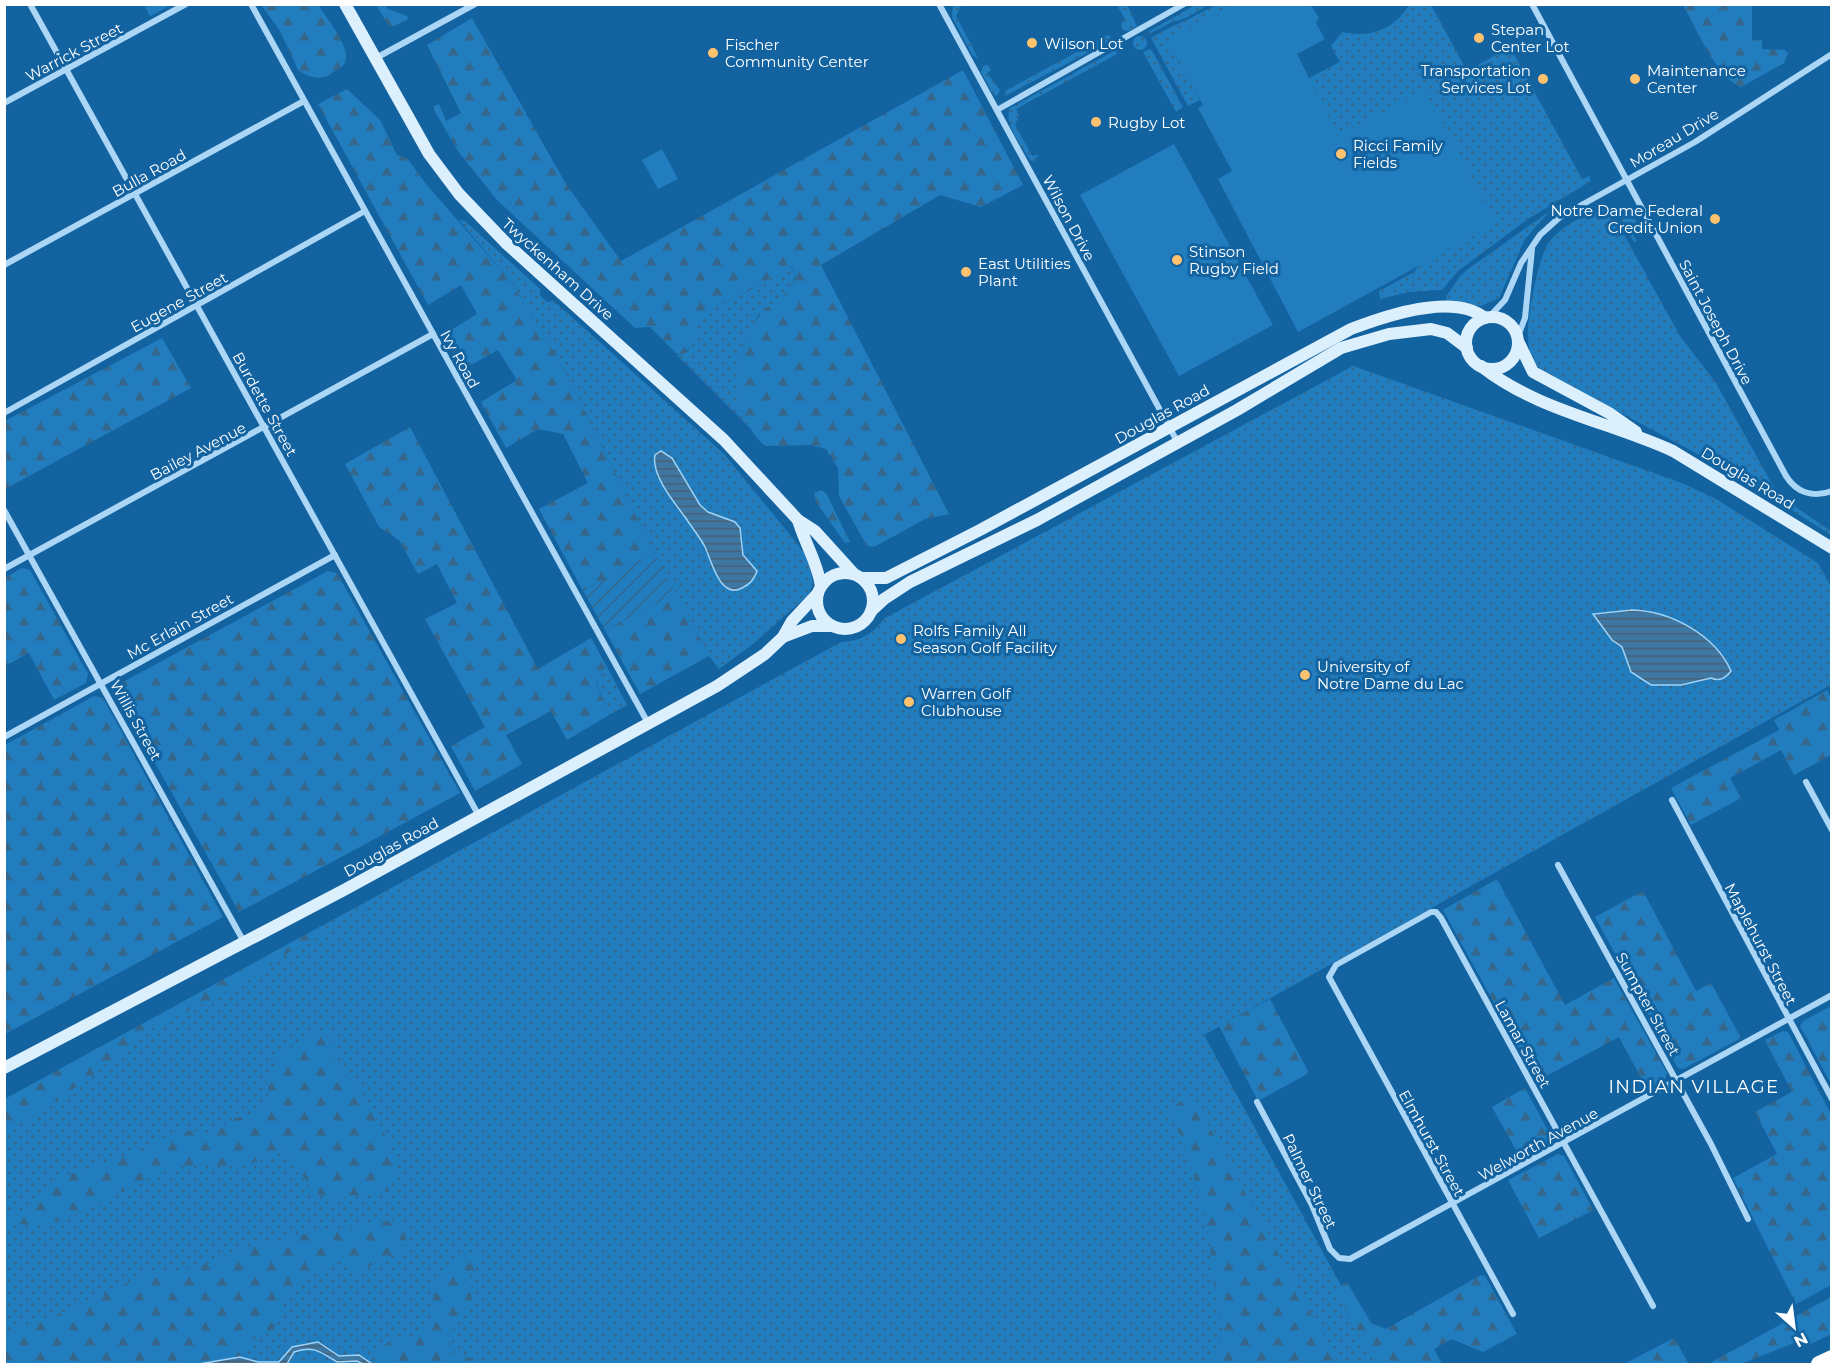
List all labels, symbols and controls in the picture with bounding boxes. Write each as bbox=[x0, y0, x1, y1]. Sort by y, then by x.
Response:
street label: Warrick Street bbox=[22, 18, 126, 86]
place label: Stepan Center Lot bbox=[1491, 20, 1570, 56]
marker: Stepan Center Lot bbox=[1472, 31, 1486, 45]
place label: Wilson Lot bbox=[1044, 34, 1123, 53]
place label: Fischer Community Center bbox=[725, 35, 869, 71]
marker: Wilson Lot bbox=[1025, 36, 1039, 50]
marker: Fischer Community Center bbox=[706, 46, 720, 60]
place label: Transportation Services Lot bbox=[1421, 61, 1531, 97]
place label: Maintenance Center bbox=[1647, 61, 1746, 97]
marker: Transportation Services Lot bbox=[1536, 72, 1550, 86]
marker: Maintenance Center bbox=[1628, 72, 1642, 86]
street label: Moreau Drive bbox=[1626, 104, 1722, 172]
place label: Rugby Lot bbox=[1108, 113, 1185, 132]
marker: Rugby Lot bbox=[1089, 115, 1103, 129]
place label: Ricci Family Fields bbox=[1353, 136, 1443, 172]
street label: Bulla Road bbox=[109, 145, 189, 201]
marker: Ricci Family Fields bbox=[1334, 147, 1348, 161]
street label: Wilson Drive bbox=[1038, 172, 1100, 264]
place label: Notre Dame Federal Credit Union bbox=[1551, 201, 1703, 237]
marker: Notre Dame Federal Credit Union bbox=[1708, 212, 1722, 226]
street label: Twyckenham Drive bbox=[498, 214, 618, 324]
place label: Stinson Rugby Field bbox=[1189, 242, 1279, 278]
marker: Stinson Rugby Field bbox=[1170, 253, 1184, 267]
place label: East Utilities Plant bbox=[978, 254, 1071, 290]
street label: Saint Joseph Drive bbox=[1675, 256, 1757, 388]
marker: East Utilities Plant bbox=[959, 265, 973, 279]
street label: Eugene Street bbox=[127, 268, 231, 336]
street label: Ivy Road bbox=[436, 326, 484, 392]
street label: Burdette Street bbox=[228, 348, 302, 460]
street label: Douglas Road bbox=[1111, 380, 1213, 448]
street label: Bailey Avenue bbox=[147, 418, 249, 484]
street label: Douglas Road bbox=[1698, 443, 1798, 513]
street label: Mc Erlain Street bbox=[123, 589, 237, 663]
place label: Rolfs Family All Season Golf Facility bbox=[913, 621, 1058, 657]
marker: Rolfs Family All Season Golf Facility bbox=[894, 632, 908, 646]
place label: University of Notre Dame du Lac bbox=[1317, 657, 1464, 693]
marker: University of Notre Dame du Lac bbox=[1298, 668, 1312, 682]
street label: Willis Street bbox=[106, 676, 166, 764]
place label: Warren Golf Clubhouse bbox=[921, 684, 1012, 720]
marker: Warren Golf Clubhouse bbox=[902, 695, 916, 709]
street label: Douglas Road bbox=[340, 813, 442, 881]
street label: Maplehurst Street bbox=[1721, 880, 1801, 1008]
street label: Sumpter Street bbox=[1612, 949, 1684, 1059]
street label: Lamar Street bbox=[1491, 997, 1555, 1091]
district label: INDIAN VILLAGE bbox=[1608, 1076, 1780, 1098]
street label: Elmhurst Street bbox=[1395, 1086, 1469, 1200]
street label: Welworth Avenue bbox=[1475, 1103, 1601, 1185]
street label: Palmer Street bbox=[1279, 1130, 1341, 1232]
north arrow bbox=[1764, 1297, 1824, 1357]
text: N bbox=[1791, 1328, 1811, 1351]

